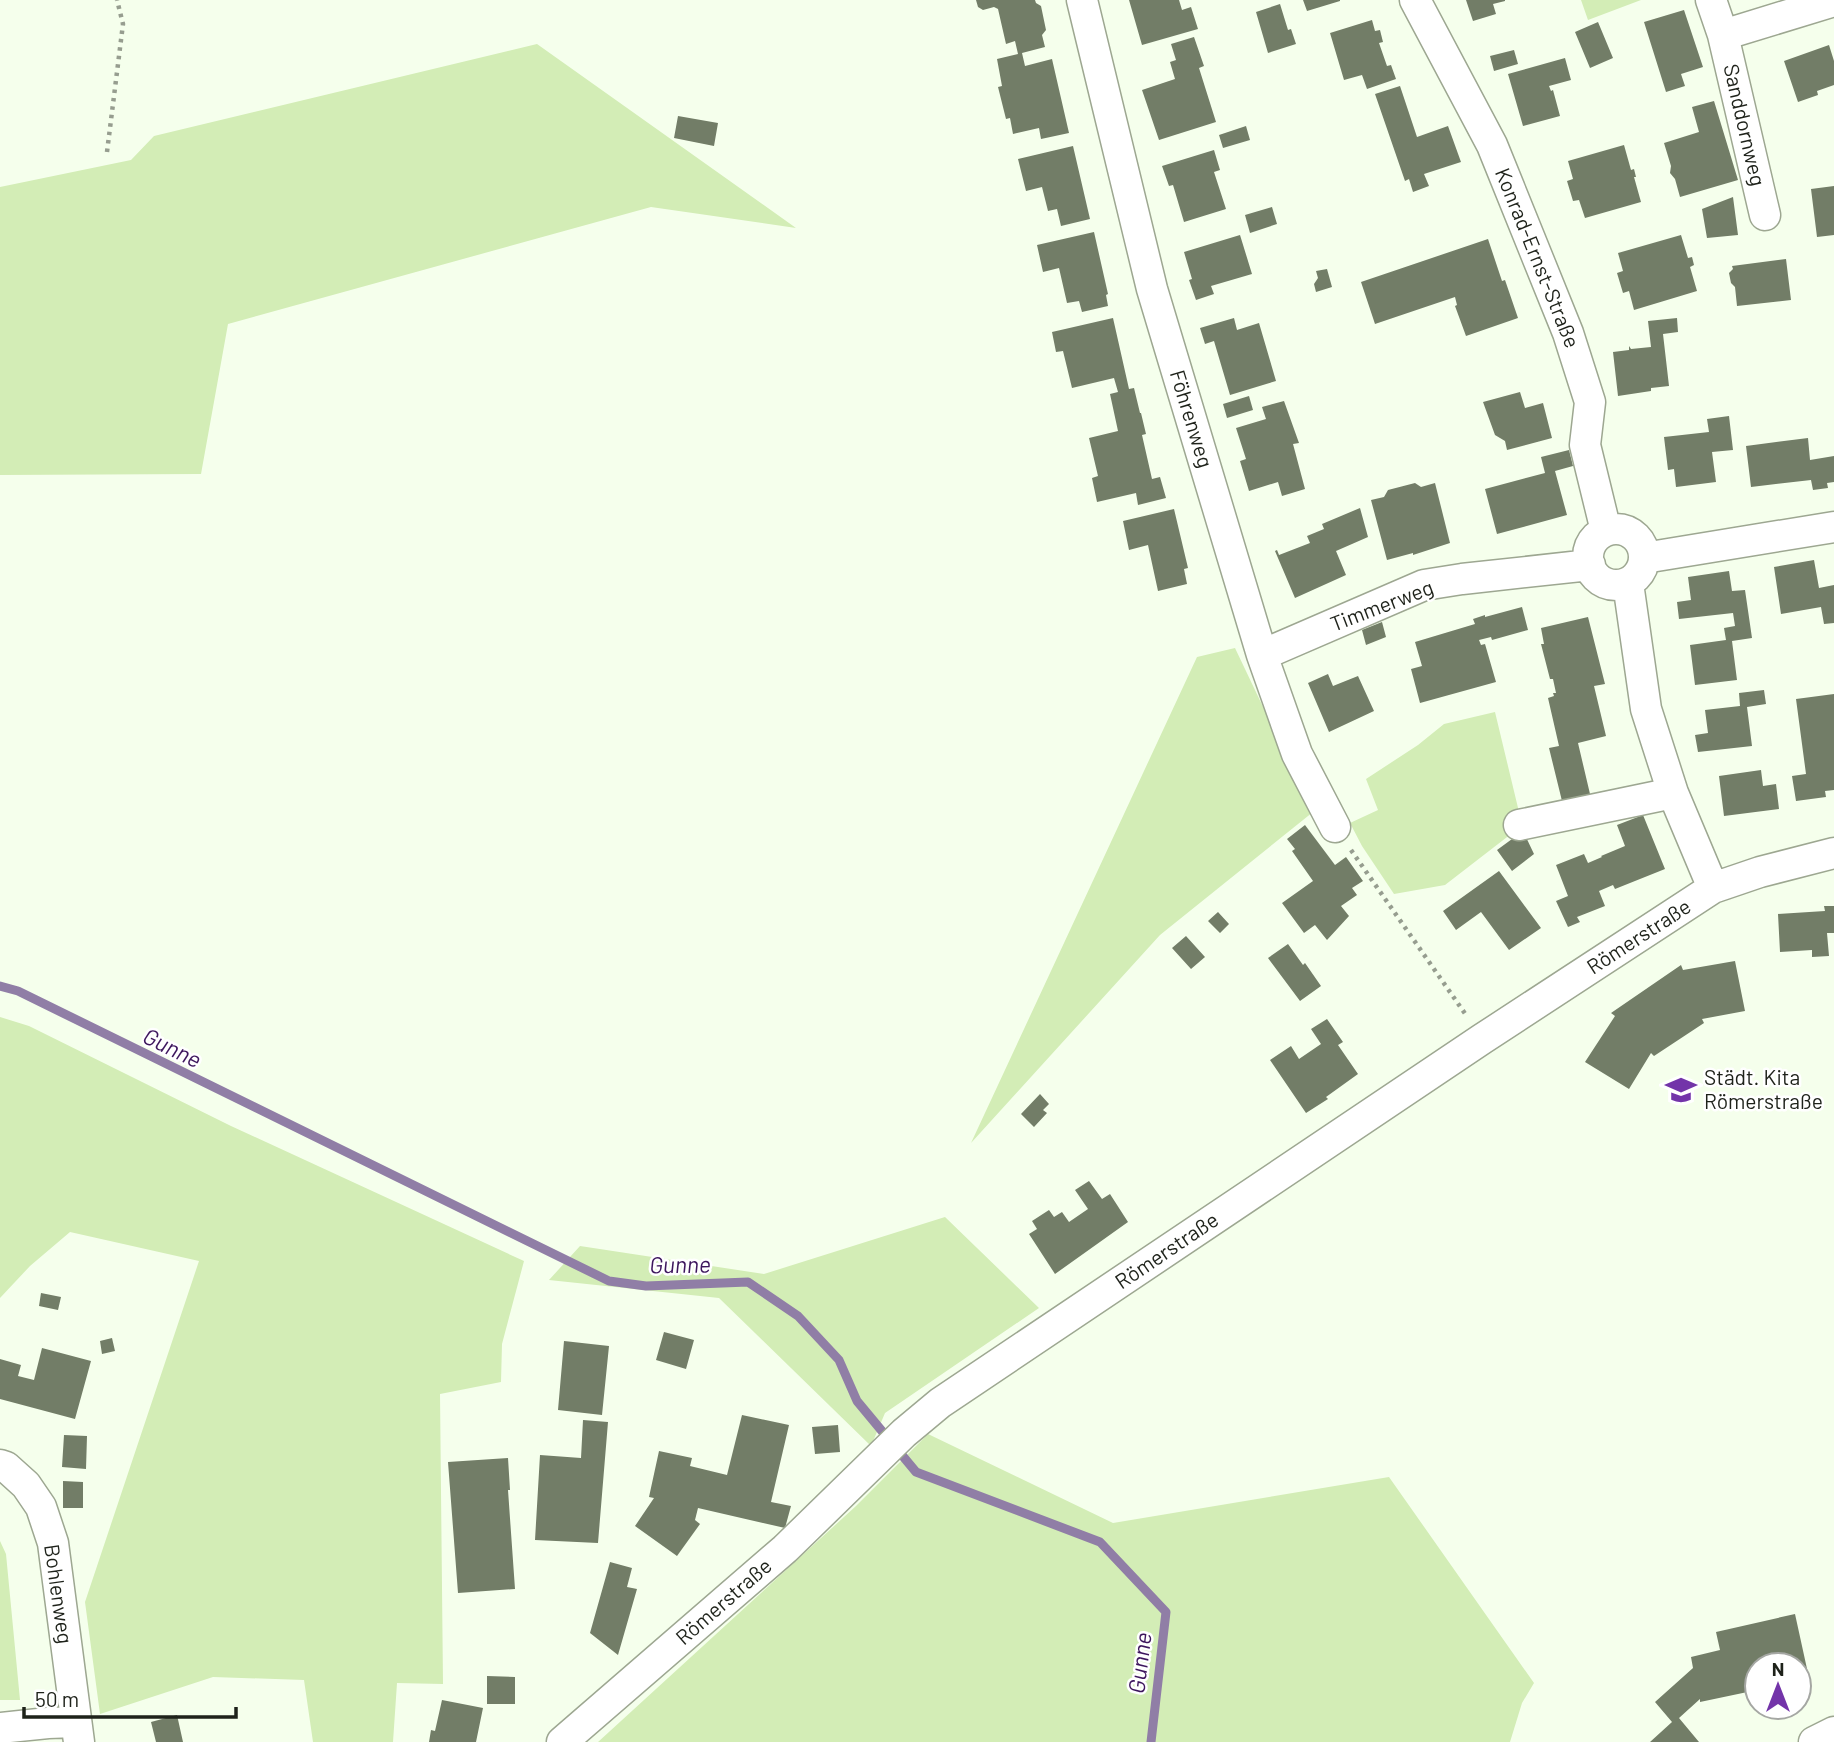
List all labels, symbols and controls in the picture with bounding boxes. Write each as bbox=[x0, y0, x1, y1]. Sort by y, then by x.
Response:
street label: Sanddornweg bbox=[1719, 61, 1772, 188]
street label: Konrad-Ernst-Straße bbox=[1491, 164, 1586, 351]
street label: Föhrenweg bbox=[1166, 367, 1219, 470]
street label: Timmerweg bbox=[1326, 574, 1436, 636]
street label: Römerstraße bbox=[1581, 893, 1695, 979]
water label: Gunne bbox=[139, 1021, 206, 1073]
place label: Städt. Kita Römerstraße bbox=[1704, 1064, 1823, 1113]
school or university icon: Städt. Kita Römerstraße bbox=[1664, 1073, 1698, 1107]
street label: Römerstraße bbox=[1110, 1206, 1222, 1293]
water label: Gunne bbox=[649, 1249, 711, 1279]
street label: Bohlenweg bbox=[40, 1542, 79, 1645]
street label: Römerstraße bbox=[670, 1552, 776, 1649]
water label: Gunne bbox=[1121, 1631, 1157, 1695]
north arrow bbox=[1743, 1651, 1813, 1721]
text: N bbox=[1772, 1657, 1784, 1680]
scale bar bbox=[24, 1676, 236, 1720]
text: 50 m bbox=[35, 1686, 79, 1711]

